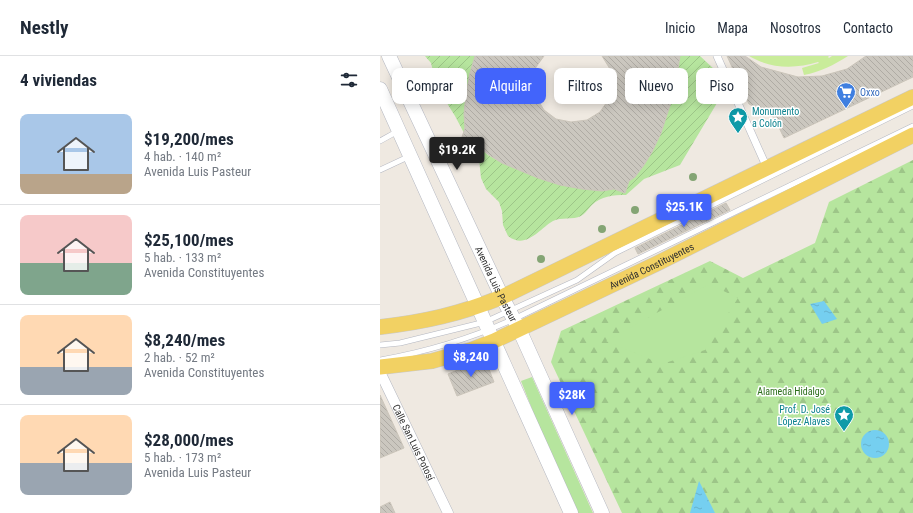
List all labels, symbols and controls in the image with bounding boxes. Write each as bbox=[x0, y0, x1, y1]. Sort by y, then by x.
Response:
text: Nestly bbox=[20, 16, 68, 39]
text: Inicio bbox=[665, 20, 695, 36]
text: Mapa bbox=[717, 20, 748, 36]
text: Nosotros bbox=[770, 20, 821, 36]
text: Contacto bbox=[843, 20, 893, 36]
chip: Comprar bbox=[392, 68, 467, 104]
chip: Alquilar bbox=[475, 68, 546, 104]
chip: Filtros bbox=[554, 68, 617, 104]
chip: Nuevo bbox=[625, 68, 688, 104]
chip: Piso bbox=[696, 68, 748, 104]
icon: filters bbox=[338, 69, 360, 91]
text: 4 viviendas bbox=[20, 70, 97, 90]
supermarket icon: Oxxo bbox=[835, 81, 857, 109]
place label: Oxxo bbox=[860, 87, 880, 98]
place icon: Monumento a Colón bbox=[727, 106, 749, 134]
place label: Monumento a Colón bbox=[752, 106, 799, 129]
text: $19,200/mes bbox=[144, 129, 234, 149]
icon: home bbox=[52, 130, 100, 178]
pin: $19.2K bbox=[424, 137, 490, 171]
text: $19.2K bbox=[438, 142, 476, 157]
text: 4 hab. · 140 m² bbox=[144, 149, 221, 164]
text: Avenida Luis Pasteur bbox=[144, 164, 251, 179]
pin: $25.1K bbox=[651, 194, 717, 228]
text: $25.1K bbox=[665, 199, 703, 214]
text: $25,100/mes bbox=[144, 230, 234, 250]
icon: home bbox=[52, 231, 100, 279]
street label: Avenida Constituyentes bbox=[608, 241, 696, 291]
street label: Avenida Luis Pasteur bbox=[473, 245, 519, 324]
text: 5 hab. · 133 m² bbox=[144, 250, 221, 265]
text: Avenida Constituyentes bbox=[144, 265, 264, 280]
text: $8,240/mes bbox=[144, 330, 225, 350]
icon: home bbox=[52, 331, 100, 379]
pin: $8,240 bbox=[438, 344, 504, 378]
text: $8,240 bbox=[453, 349, 489, 364]
text: 2 hab. · 52 m² bbox=[144, 350, 215, 365]
text: Avenida Constituyentes bbox=[144, 365, 264, 380]
pin: $28K bbox=[548, 382, 596, 416]
park label: Alameda Hidalgo bbox=[757, 386, 825, 397]
text: $28K bbox=[559, 387, 585, 402]
street label: Calle San Luis Potosí bbox=[390, 403, 437, 483]
place label: Prof. D. José López Alaves bbox=[778, 404, 830, 427]
place icon: Prof. D. José López Alaves bbox=[833, 404, 855, 432]
text: $28,000/mes bbox=[144, 430, 234, 450]
icon: home bbox=[52, 431, 100, 479]
text: 5 hab. · 173 m² bbox=[144, 450, 221, 465]
text: Avenida Luis Pasteur bbox=[144, 465, 251, 480]

